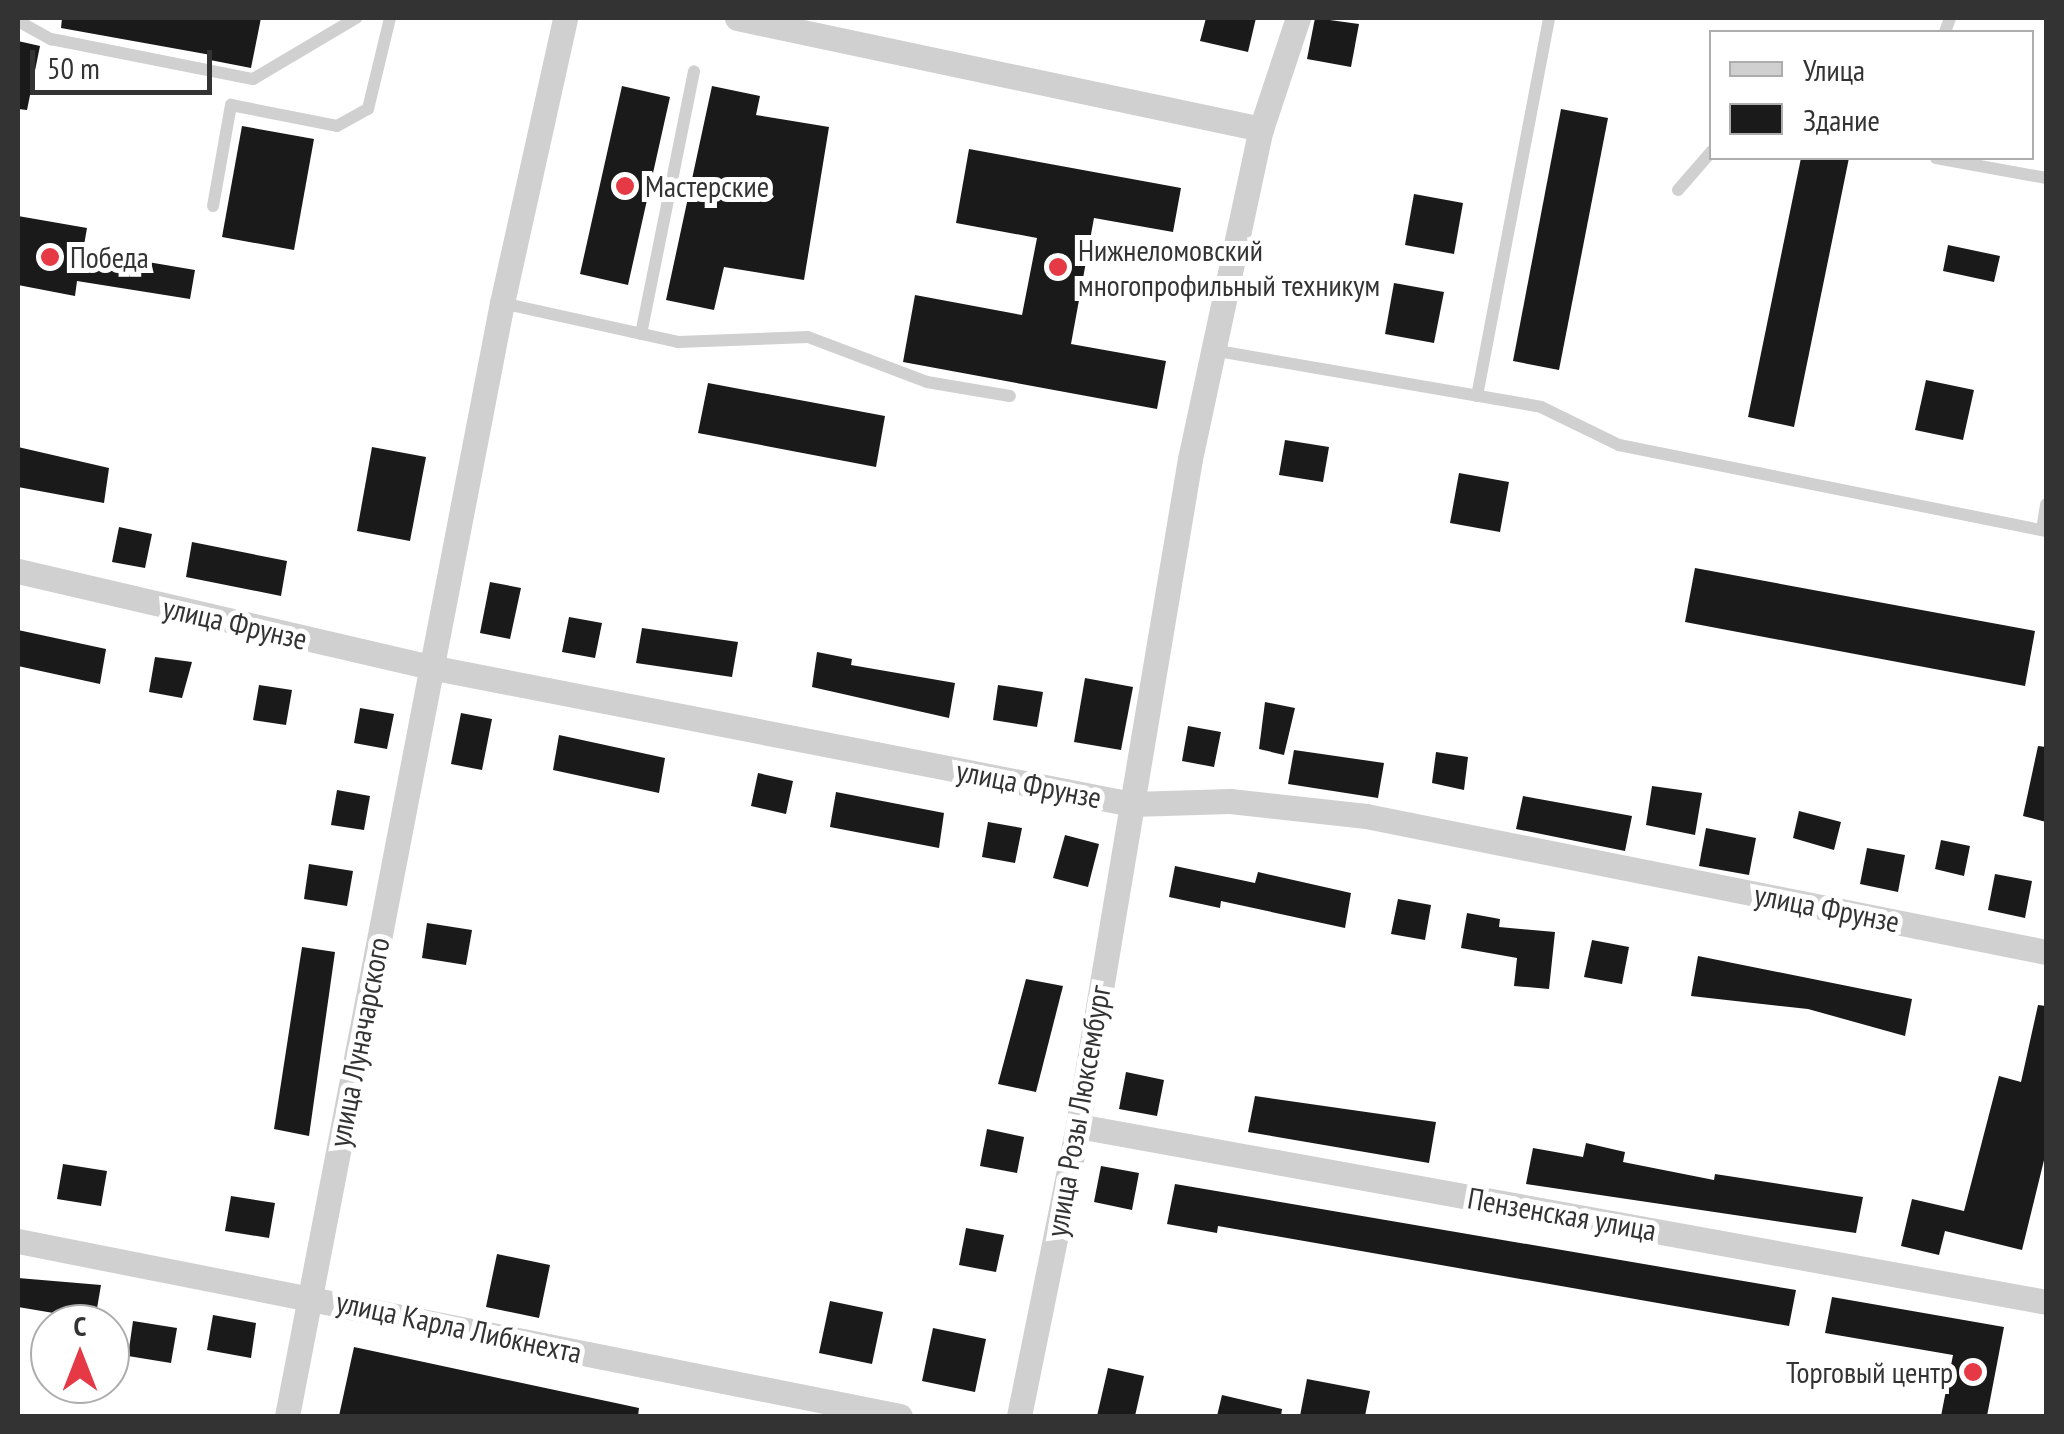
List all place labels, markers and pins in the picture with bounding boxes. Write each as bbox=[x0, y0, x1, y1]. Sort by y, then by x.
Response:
place label: Мастерские bbox=[645, 168, 769, 204]
marker: Мастерские bbox=[614, 175, 636, 197]
place label: Нижнеломовский многопрофильный техникум bbox=[1078, 232, 1380, 302]
place label: Победа bbox=[70, 239, 149, 275]
marker: Победа bbox=[39, 246, 61, 268]
marker: Нижнеломовский многопрофильный техникум bbox=[1047, 256, 1069, 278]
place label: Торговый центр bbox=[1786, 1354, 1953, 1390]
marker: Торговый центр bbox=[1962, 1361, 1984, 1383]

